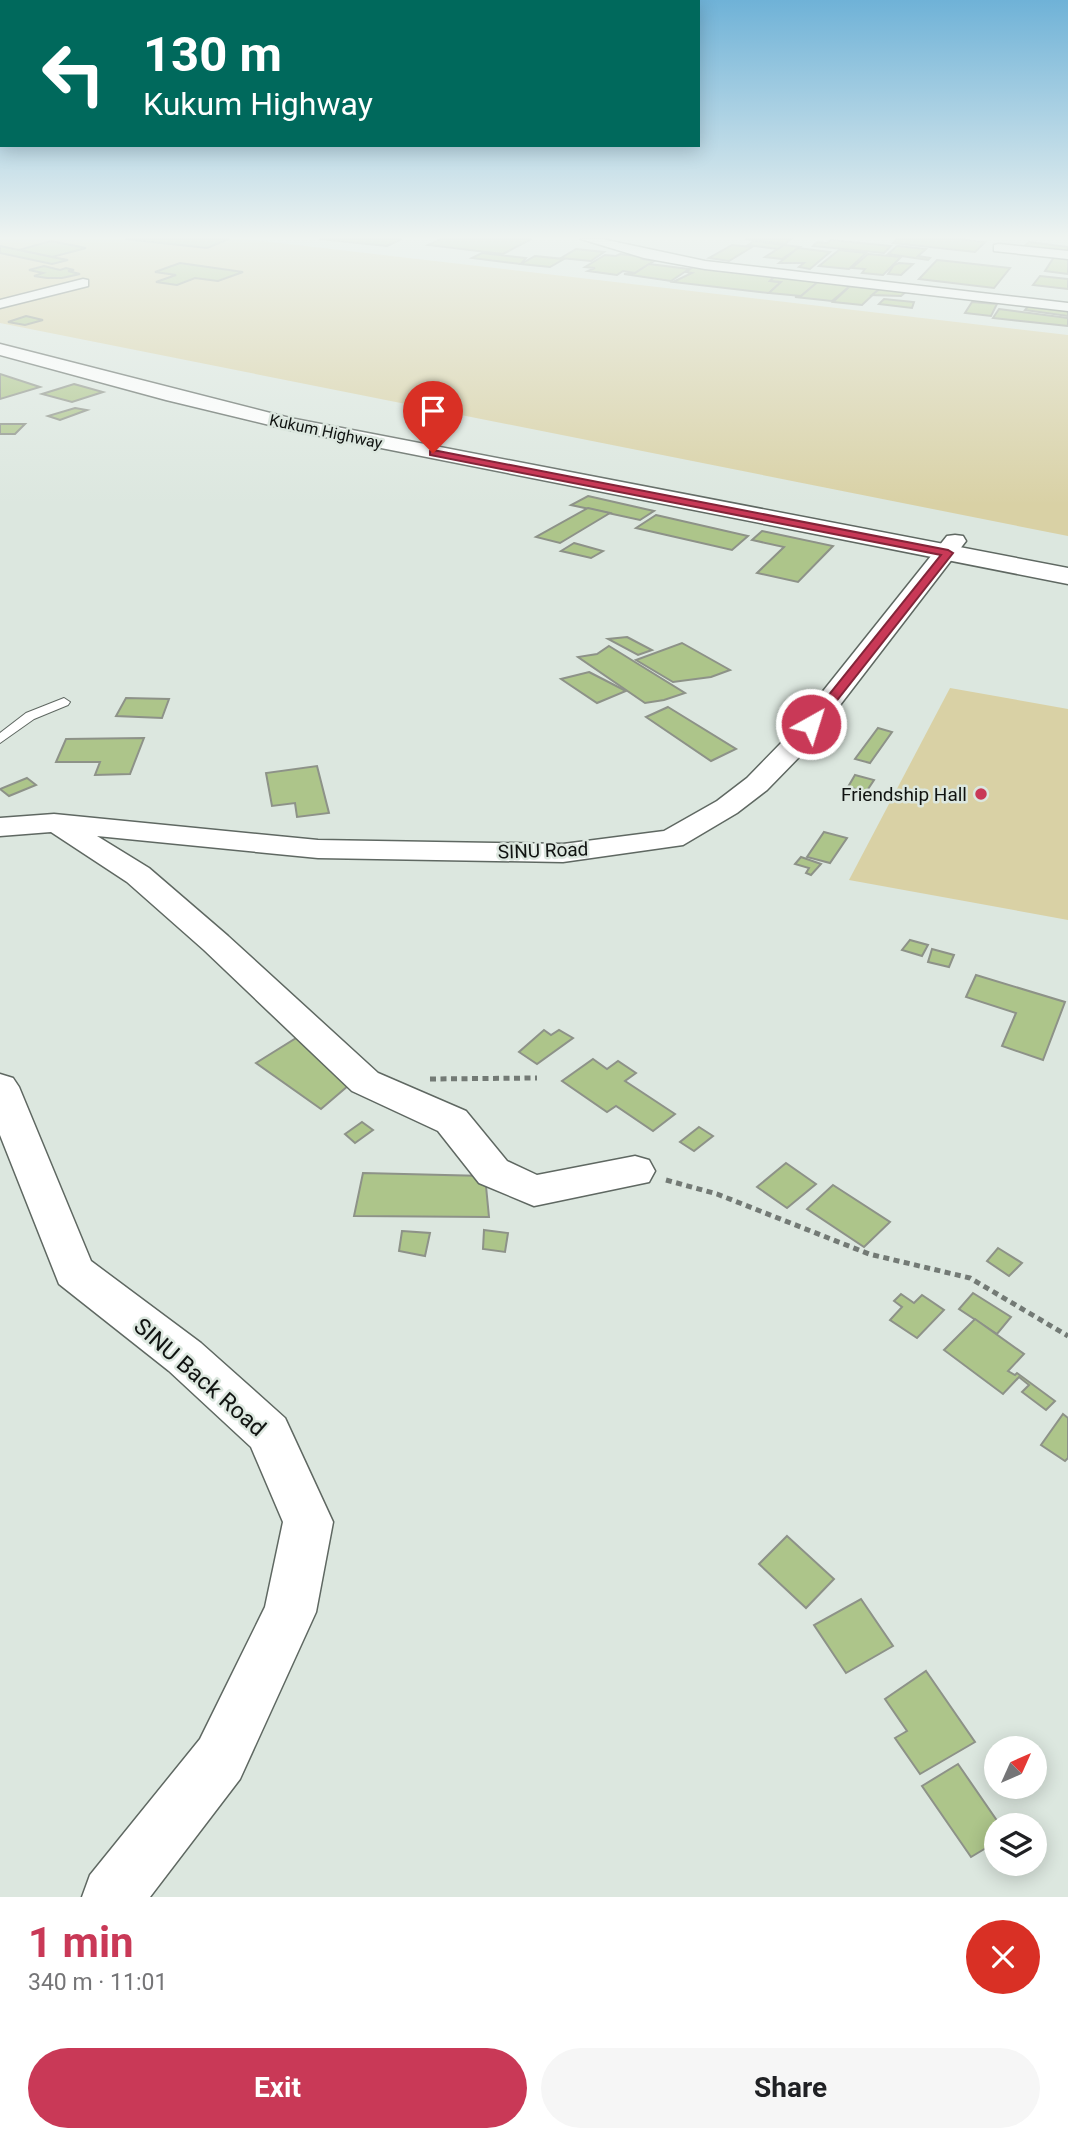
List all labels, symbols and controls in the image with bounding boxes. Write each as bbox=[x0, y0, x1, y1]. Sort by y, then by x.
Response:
text: 130 m bbox=[143, 26, 282, 83]
icon: left bbox=[28, 28, 119, 119]
text: Kukum Highway bbox=[143, 85, 373, 123]
pin bbox=[403, 381, 463, 453]
icon: arrive bbox=[414, 392, 452, 430]
street label: Kukum Highway bbox=[268, 410, 384, 453]
position arrow bbox=[774, 687, 848, 761]
place label: Friendship Hall bbox=[841, 783, 967, 806]
marker: Friendship Hall bbox=[973, 786, 989, 802]
street label: SINU Road bbox=[497, 837, 589, 864]
street label: SINU Back Road bbox=[128, 1313, 271, 1442]
north arrow bbox=[984, 1736, 1046, 1799]
map controls bbox=[984, 1736, 1047, 1876]
button: layers bbox=[984, 1813, 1047, 1876]
text: 1 min bbox=[28, 1918, 134, 1967]
button: close bbox=[966, 1920, 1040, 1994]
text: 340 m · 11:01 bbox=[28, 1969, 167, 1996]
button: Exit bbox=[28, 2048, 527, 2128]
button: Share bbox=[541, 2048, 1040, 2128]

